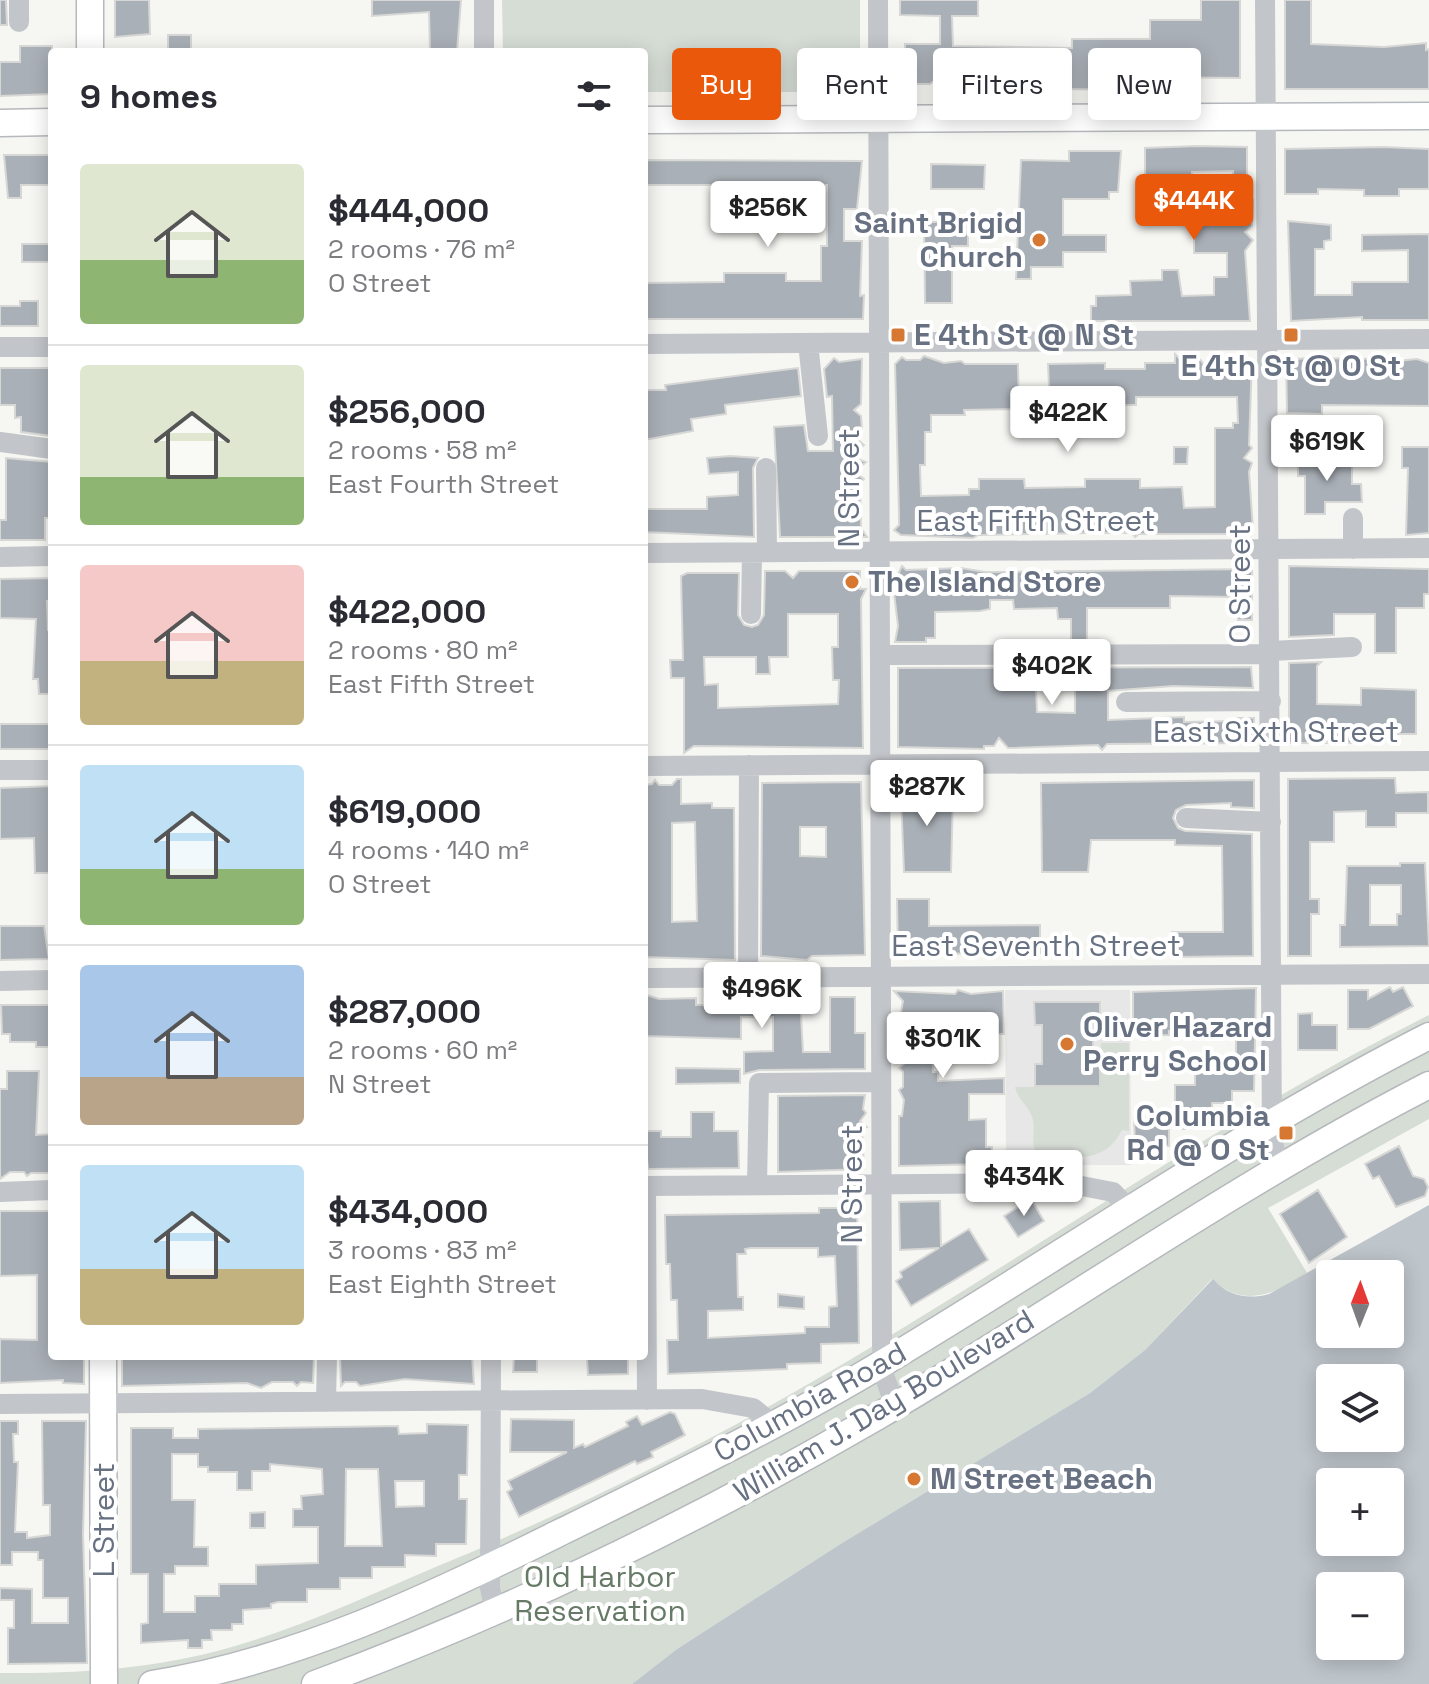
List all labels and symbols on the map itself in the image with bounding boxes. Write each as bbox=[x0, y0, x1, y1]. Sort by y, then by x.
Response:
pin: $444K bbox=[1138, 174, 1250, 242]
pin: $256K bbox=[712, 181, 824, 249]
place label: Saint Brigid Church bbox=[854, 203, 1023, 276]
marker: Saint Brigid Church bbox=[1030, 231, 1048, 249]
place label: E 4th St @ N St bbox=[914, 315, 1134, 354]
marker: E 4th St @ N St bbox=[889, 326, 907, 344]
marker: E 4th St @ O St bbox=[1282, 326, 1300, 344]
place label: E 4th St @ O St bbox=[1181, 346, 1401, 385]
pin: $422K bbox=[1012, 386, 1124, 454]
pin: $619K bbox=[1271, 415, 1383, 483]
street label: N Street bbox=[829, 428, 868, 548]
street label: East Fifth Street bbox=[917, 501, 1155, 540]
street label: O Street bbox=[1220, 524, 1259, 644]
place label: The Island Store bbox=[868, 562, 1102, 601]
marker: The Island Store bbox=[843, 573, 861, 591]
pin: $402K bbox=[996, 639, 1108, 707]
street label: East Sixth Street bbox=[1153, 712, 1399, 751]
pin: $287K bbox=[871, 760, 983, 828]
street label: East Seventh Street bbox=[891, 926, 1181, 965]
pin: $496K bbox=[706, 962, 818, 1030]
place label: Oliver Hazard Perry School bbox=[1083, 1007, 1272, 1080]
pin: $301K bbox=[887, 1012, 999, 1080]
marker: Oliver Hazard Perry School bbox=[1058, 1035, 1076, 1053]
place label: Columbia Rd @ O St bbox=[1126, 1096, 1270, 1169]
street label: N Street bbox=[832, 1124, 871, 1244]
marker: Columbia Rd @ O St bbox=[1277, 1124, 1295, 1142]
pin: $434K bbox=[968, 1150, 1080, 1218]
north arrow bbox=[1316, 1260, 1404, 1348]
street label: William J. Day Boulevard bbox=[726, 1300, 1041, 1511]
street label: Columbia Road bbox=[706, 1332, 913, 1471]
place label: M Street Beach bbox=[930, 1459, 1153, 1498]
street label: L Street bbox=[84, 1463, 123, 1578]
marker: M Street Beach bbox=[905, 1470, 923, 1488]
park label: Old Harbor Reservation bbox=[514, 1557, 686, 1630]

